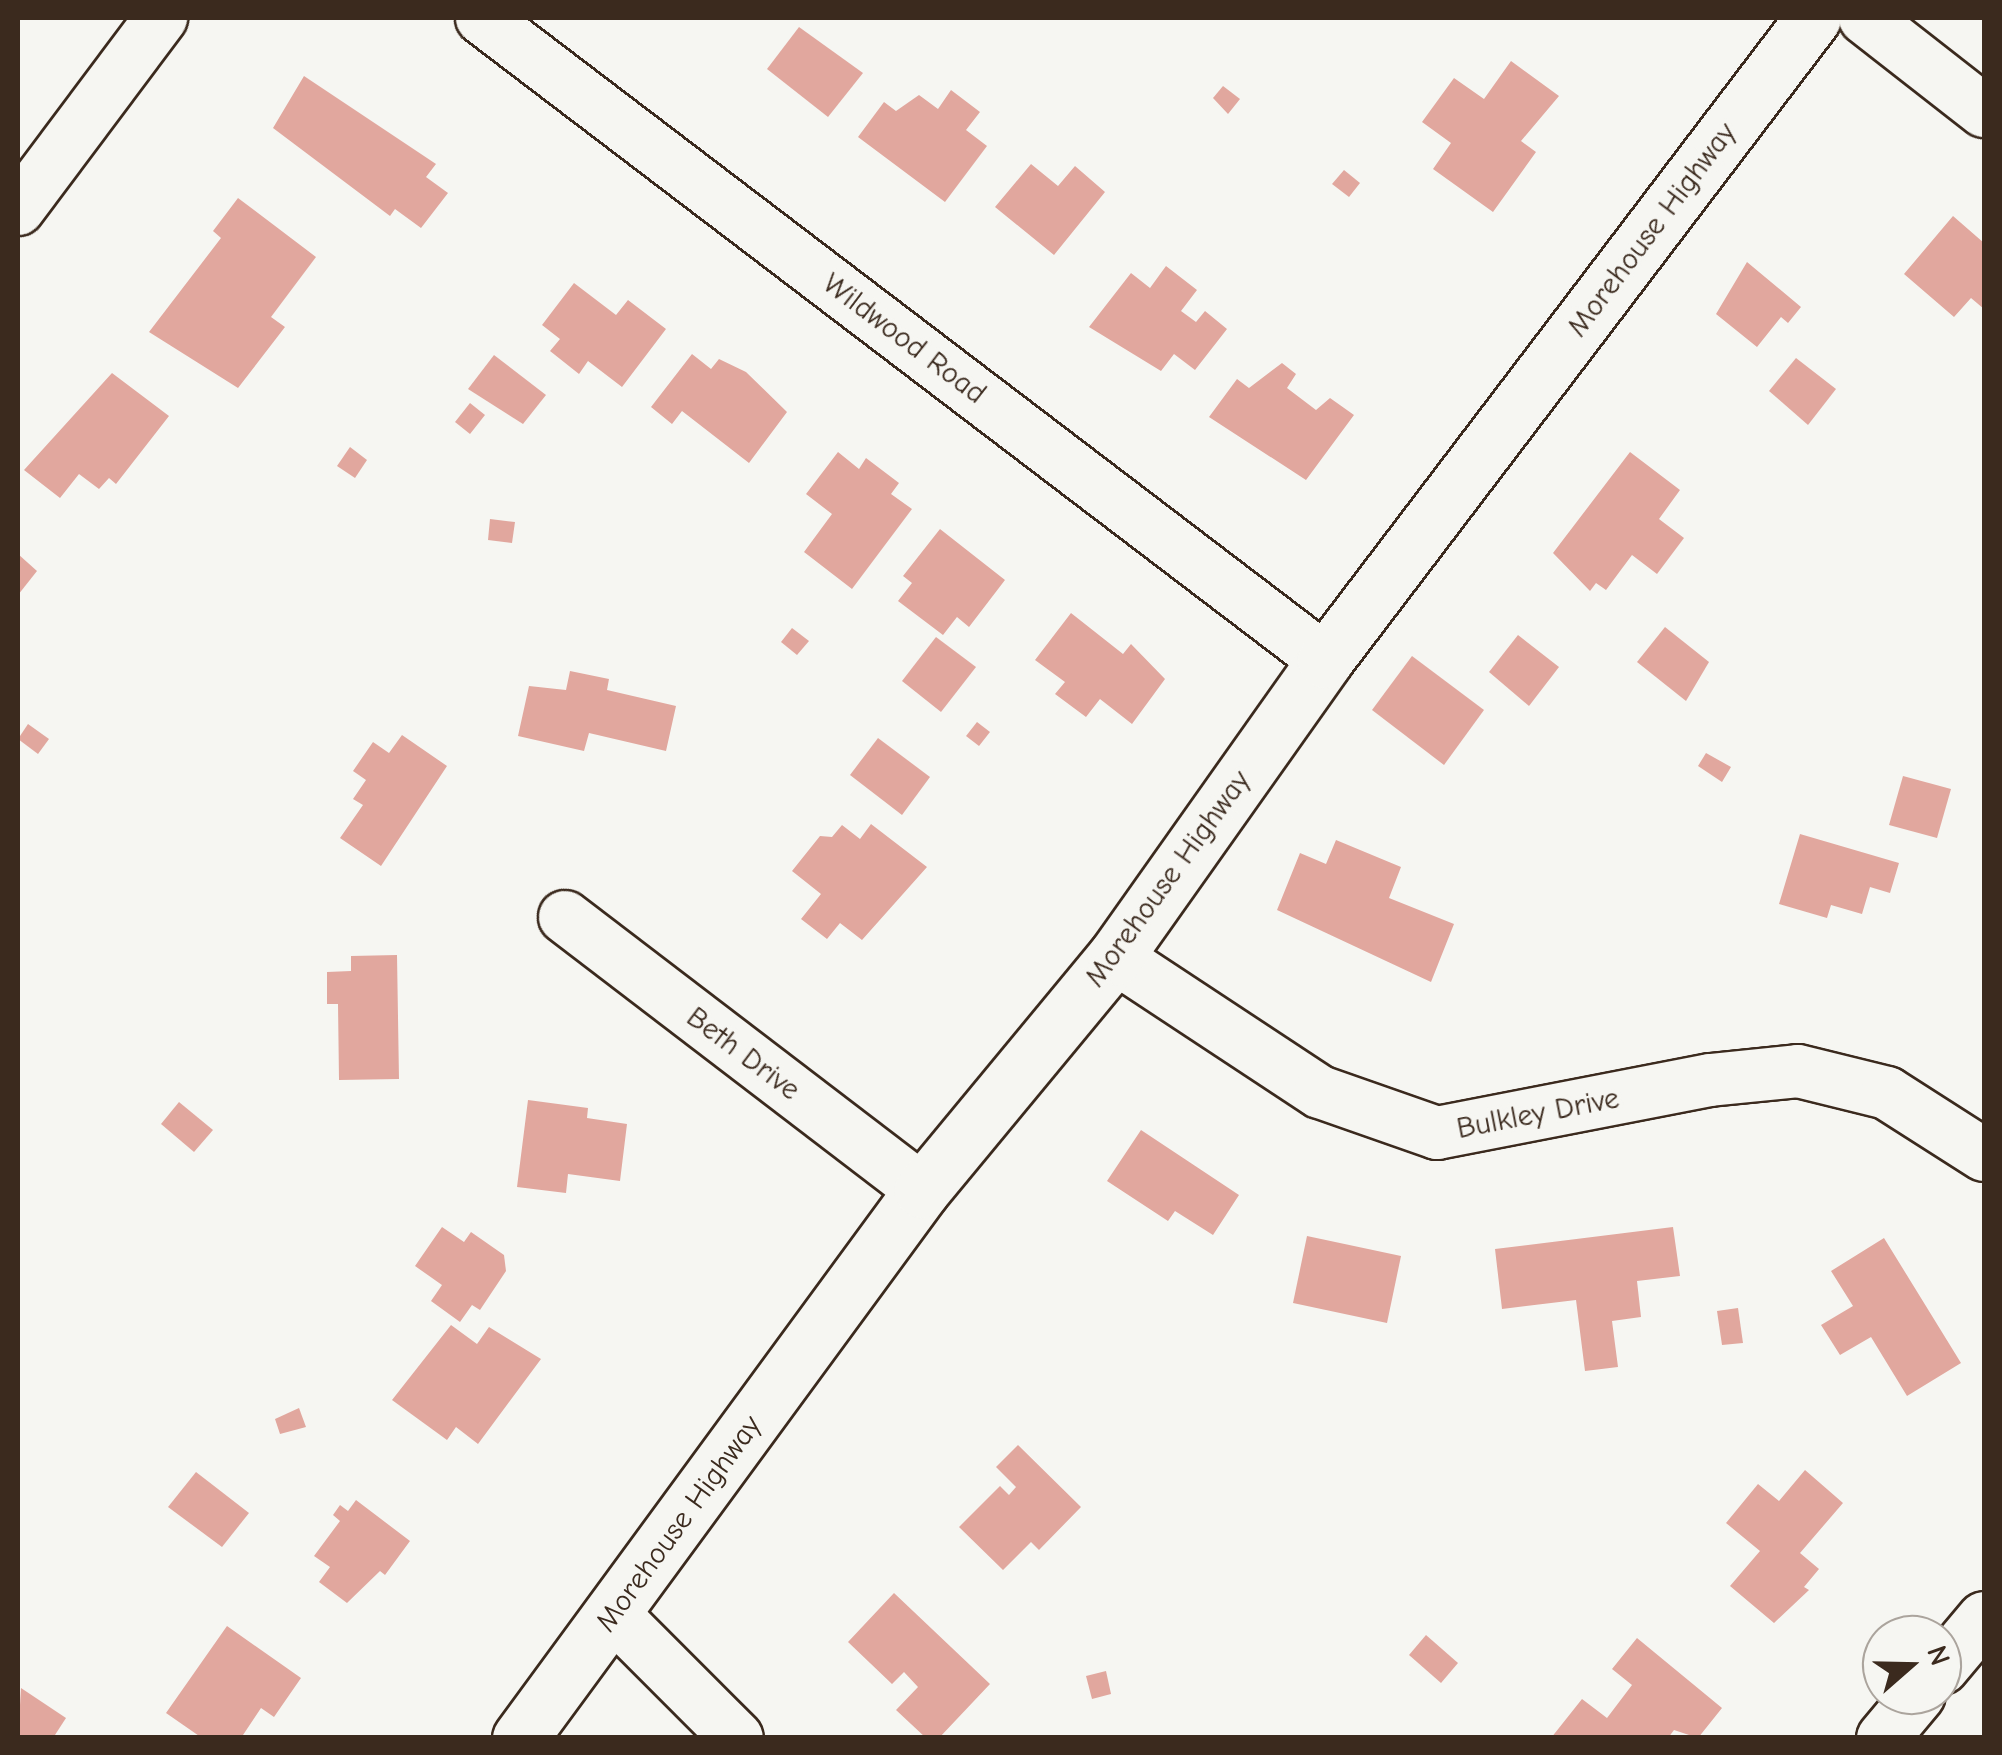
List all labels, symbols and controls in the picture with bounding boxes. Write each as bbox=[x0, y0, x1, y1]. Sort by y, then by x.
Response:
street label: Morehouse Highway bbox=[1560, 116, 1744, 344]
street label: Wildwood Road bbox=[815, 266, 993, 412]
street label: Morehouse Highway bbox=[1077, 764, 1259, 994]
street label: Beth Drive bbox=[679, 1000, 807, 1108]
street label: Bulkley Drive bbox=[1454, 1081, 1622, 1147]
street label: Morehouse Highway bbox=[588, 1409, 770, 1639]
north arrow bbox=[1862, 1615, 1962, 1715]
text: N bbox=[1920, 1641, 1956, 1669]

